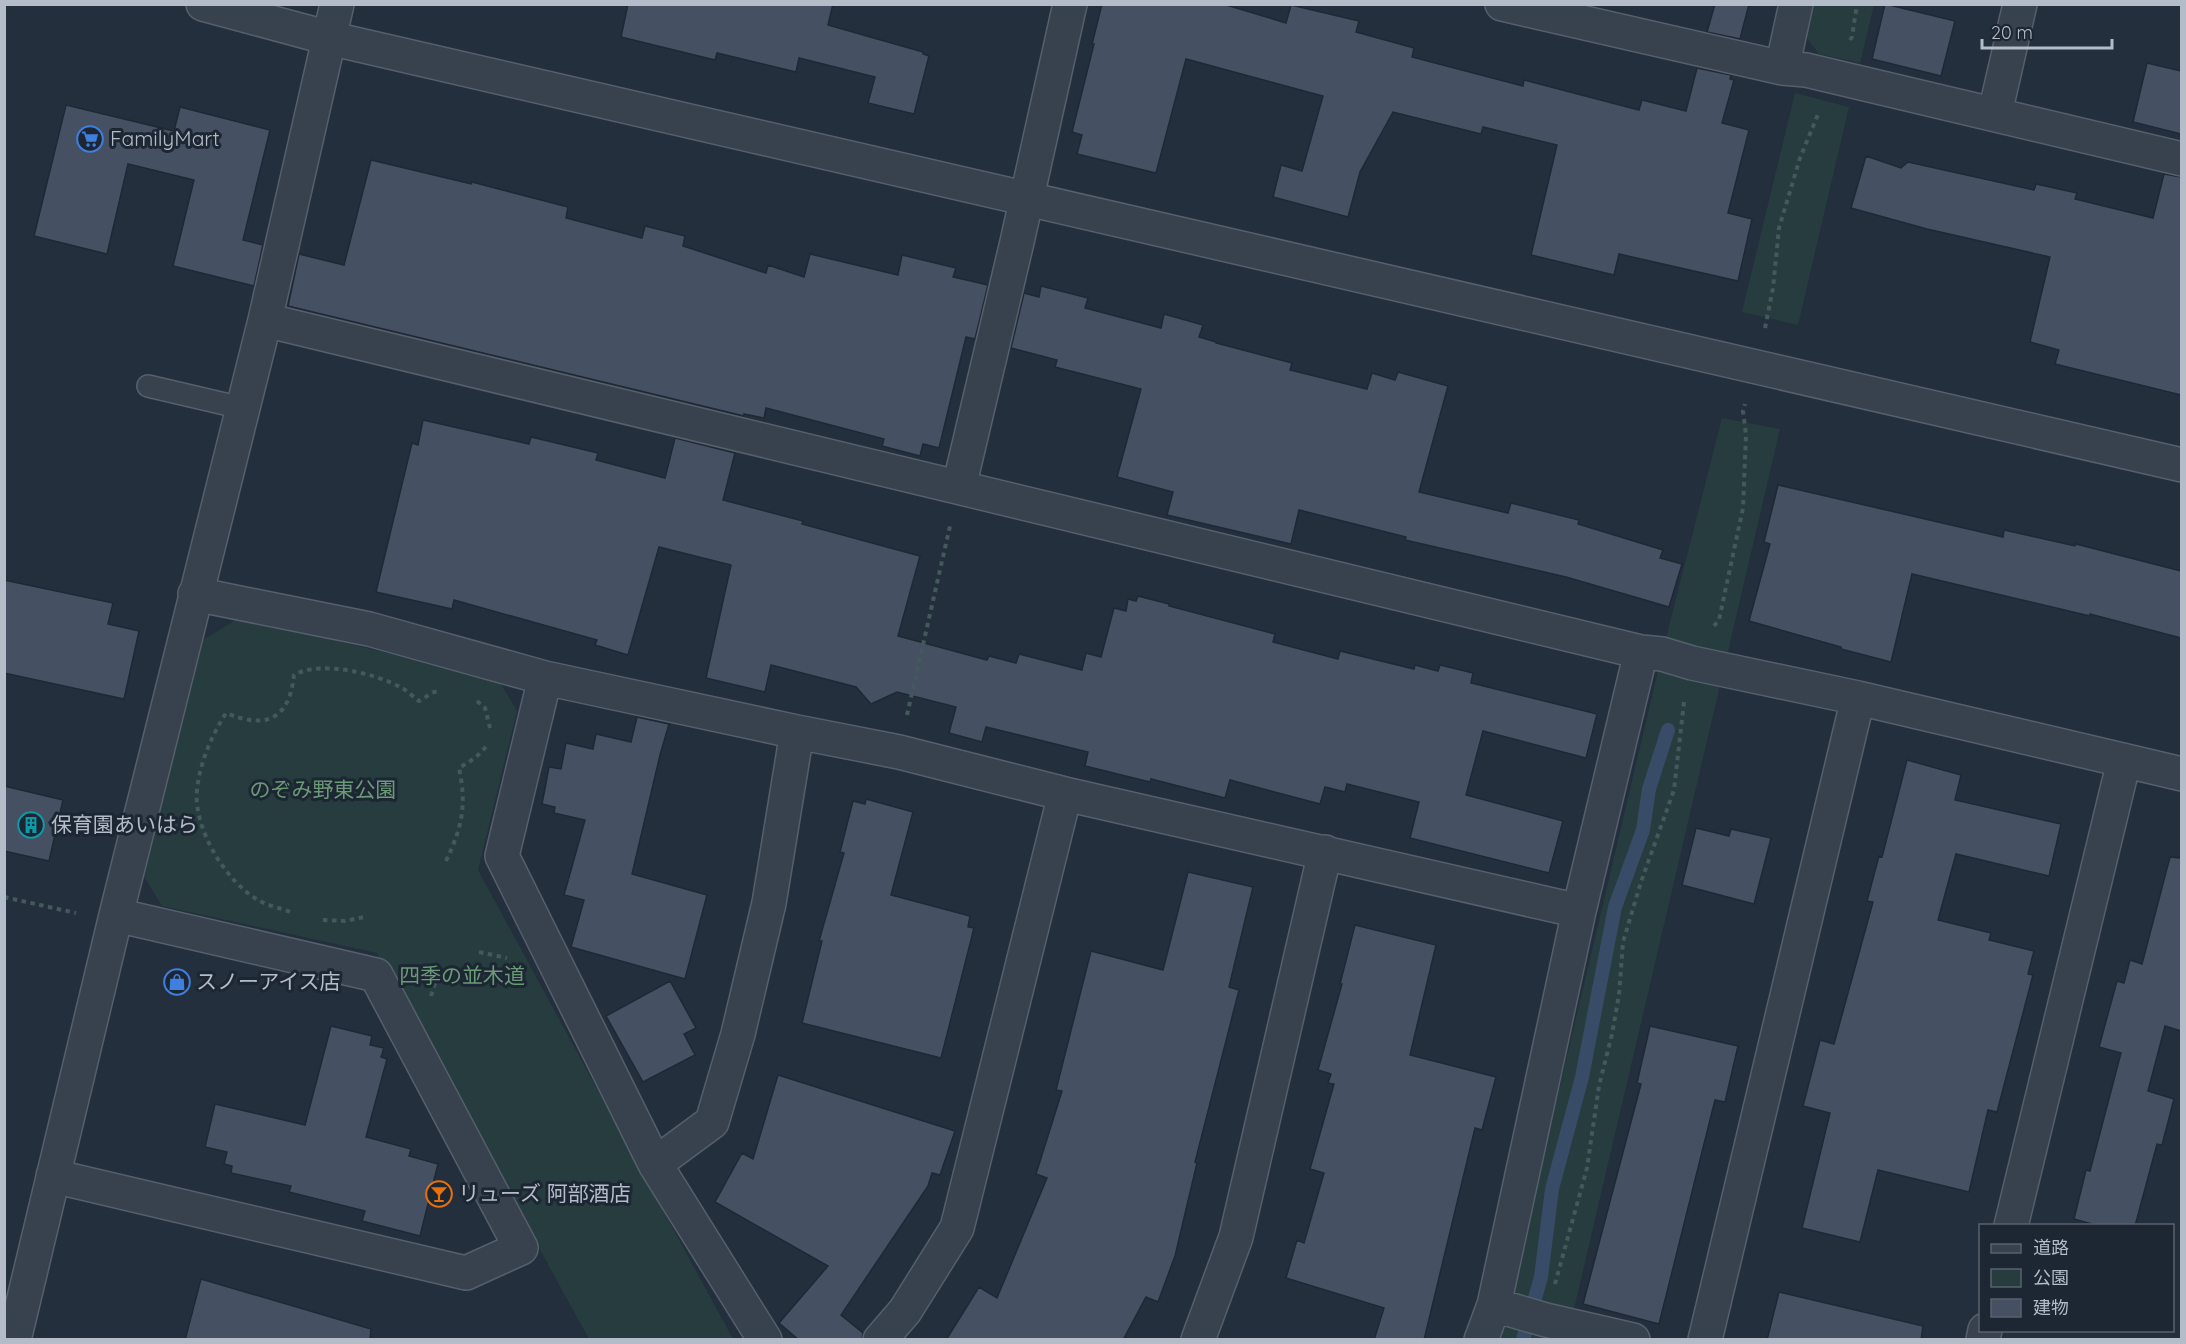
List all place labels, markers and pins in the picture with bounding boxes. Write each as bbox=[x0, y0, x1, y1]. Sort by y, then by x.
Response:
supermarket icon: FamilyMart bbox=[75, 124, 105, 154]
place label: FamilyMart bbox=[110, 125, 220, 151]
building icon: 保育園あいはら bbox=[16, 810, 46, 840]
place label: 保育園あいはら bbox=[51, 811, 198, 837]
shop icon: スノーアイス店 bbox=[162, 967, 192, 997]
place label: スノーアイス店 bbox=[196, 968, 340, 994]
bar icon: リューズ 阿部酒店 bbox=[424, 1179, 454, 1209]
place label: リューズ 阿部酒店 bbox=[458, 1180, 631, 1206]

